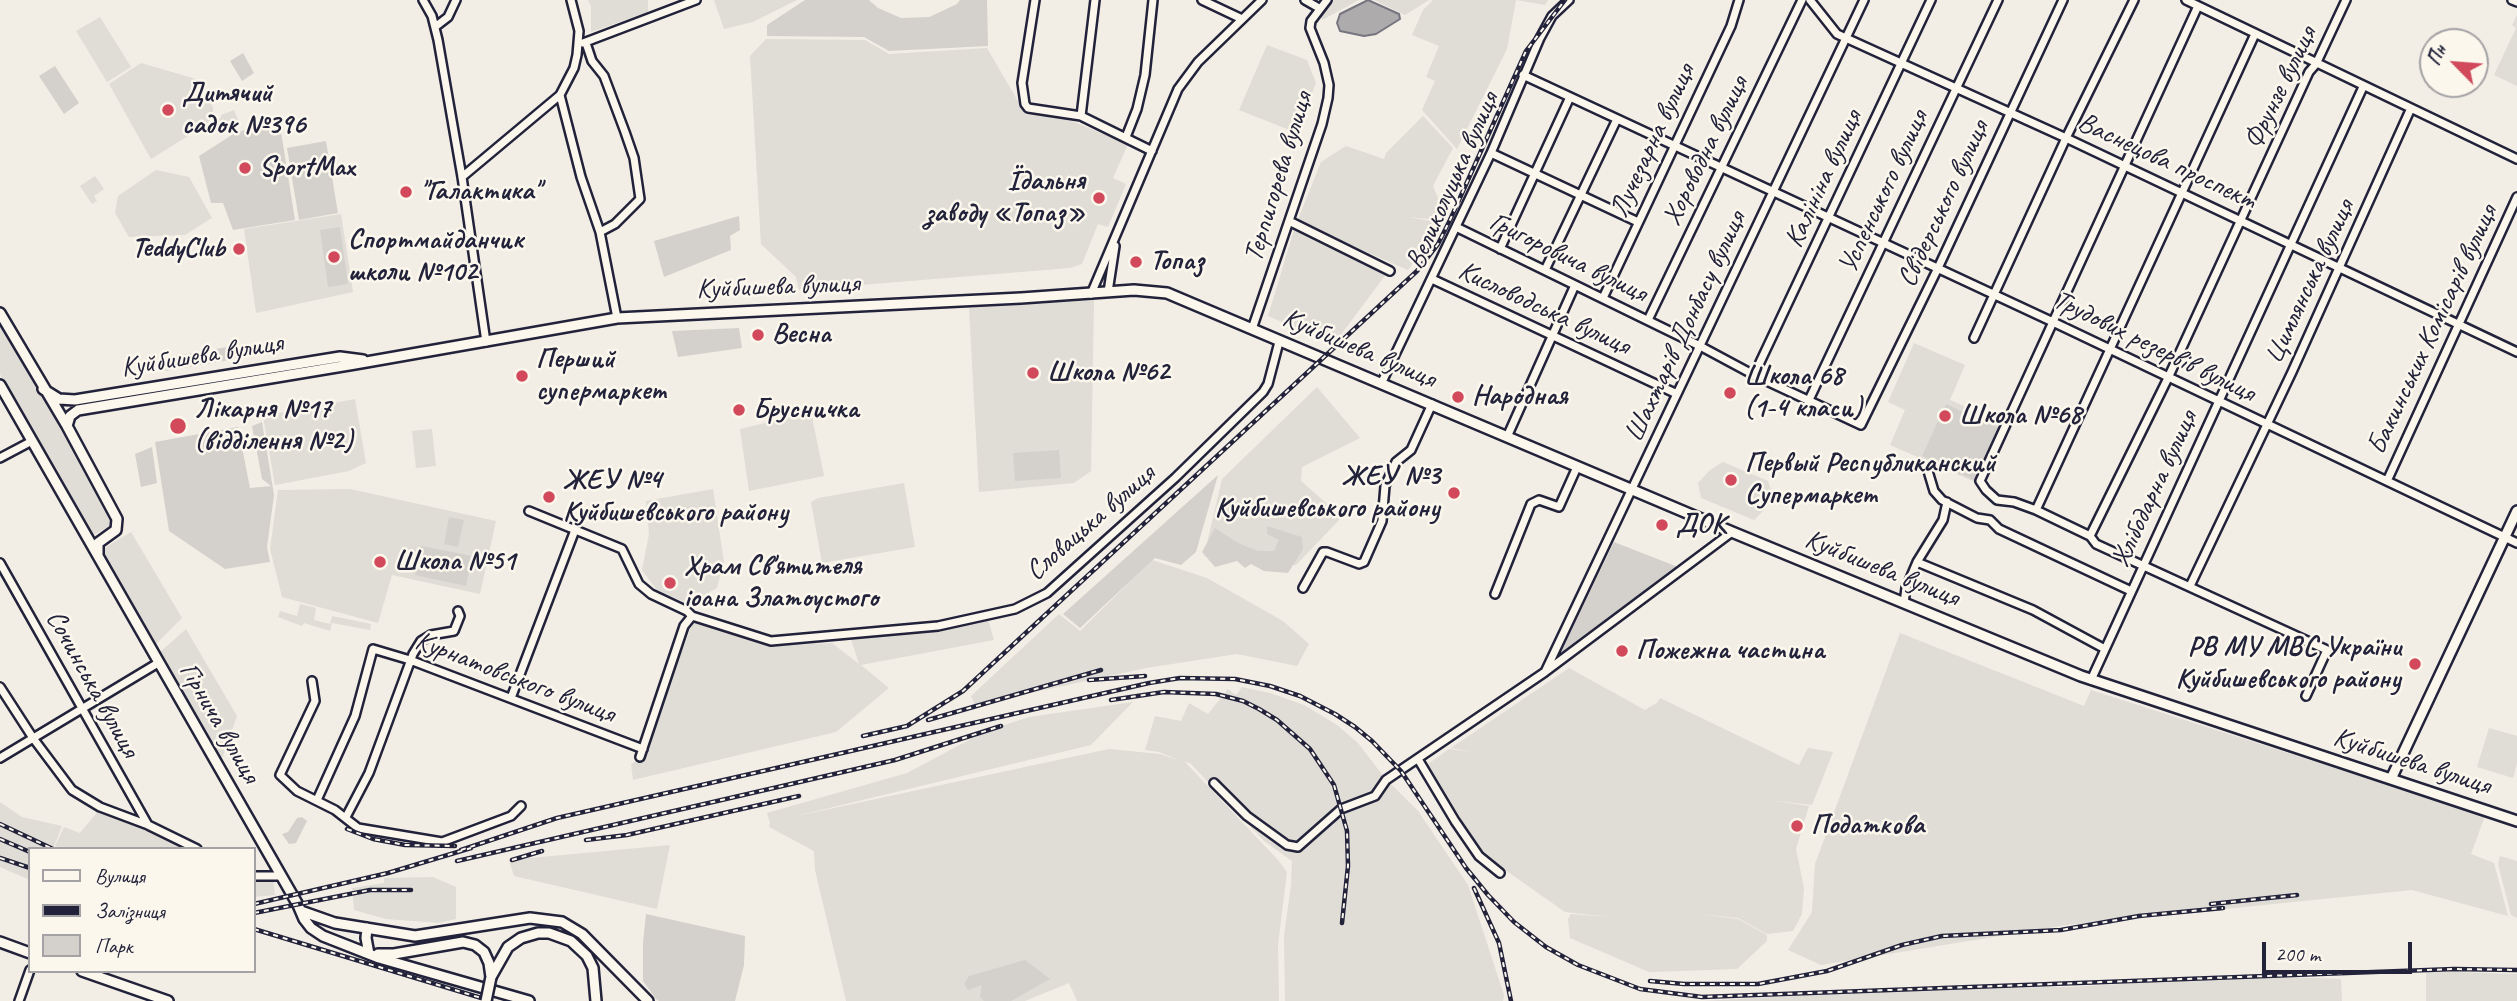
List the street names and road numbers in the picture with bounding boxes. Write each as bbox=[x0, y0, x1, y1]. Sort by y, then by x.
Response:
street label: Фрунзе вулиця bbox=[2237, 21, 2325, 155]
street label: Лучезарна вулиця bbox=[1603, 59, 1703, 223]
street label: Хороводна вулиця bbox=[1655, 71, 1757, 231]
street label: Великолуцька вулиця bbox=[1399, 87, 1507, 275]
street label: Терпигорева вулиця bbox=[1237, 88, 1321, 266]
street label: Калініна вулиця bbox=[1778, 105, 1870, 253]
street label: Успенського вулиця bbox=[1832, 105, 1936, 279]
street label: Васнецова проспект bbox=[2072, 106, 2262, 218]
street label: Свідерського вулиця bbox=[1891, 115, 1997, 293]
street label: Цимлянська вулиця bbox=[2257, 195, 2363, 369]
street label: Бакинських Комісарів вулиця bbox=[2360, 200, 2506, 460]
street label: Григоровича вулиця bbox=[1484, 205, 1652, 311]
street label: Шахтарів Донбасу вулиця bbox=[1618, 206, 1754, 448]
street label: Кисловодська вулиця bbox=[1453, 254, 1635, 364]
street label: Куйбишева вулиця bbox=[696, 267, 860, 307]
street label: Трудових резервів вулиця bbox=[2047, 284, 2261, 410]
street label: Куйбишева вулиця bbox=[1277, 302, 1441, 396]
street label: Куйбишева вулиця bbox=[119, 327, 285, 385]
street label: Хлібодарна вулиця bbox=[2104, 406, 2206, 572]
street label: Словацька вулиця bbox=[1019, 458, 1163, 588]
street label: Куйбишева вулиця bbox=[1800, 523, 1964, 615]
street label: Сочинська вулиця bbox=[38, 605, 146, 763]
street label: Курнатовського вулиця bbox=[410, 624, 620, 732]
street label: Гірнича вулиця bbox=[171, 657, 267, 789]
street label: Куйбишева вулиця bbox=[2329, 721, 2495, 803]

